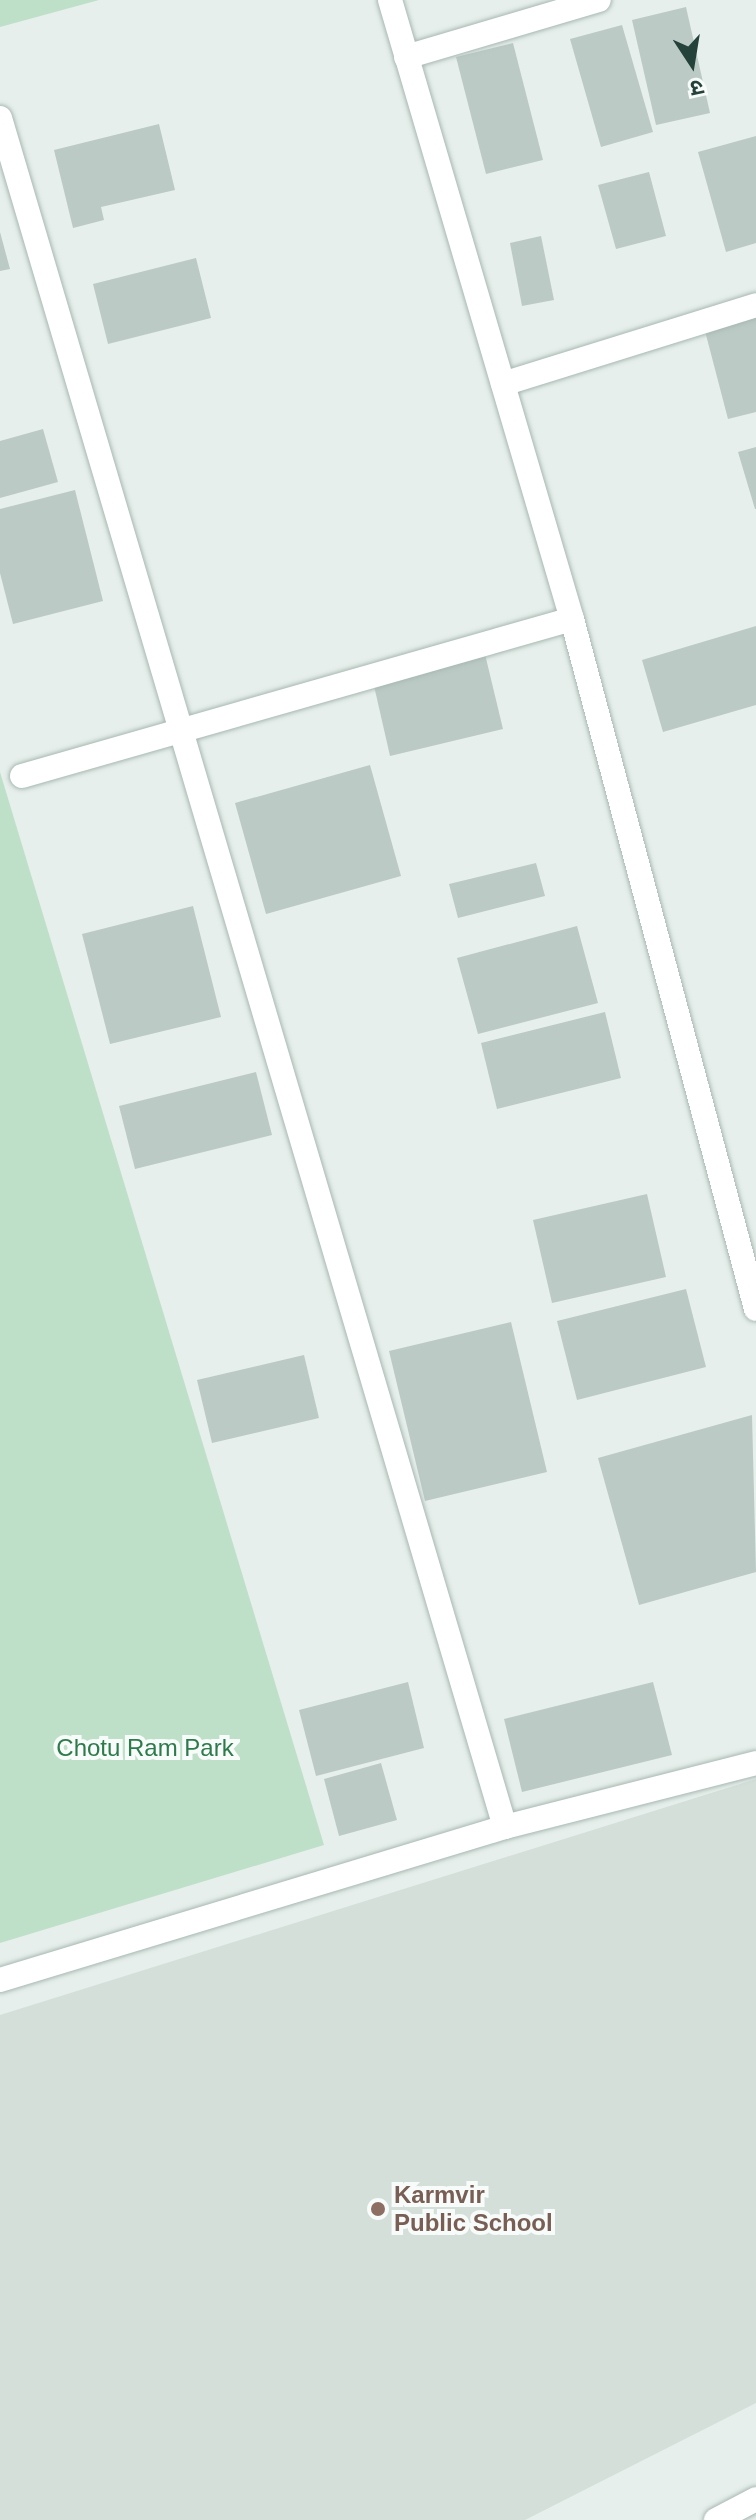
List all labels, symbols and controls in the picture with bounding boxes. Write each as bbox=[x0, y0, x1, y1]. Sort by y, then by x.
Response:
north arrow bbox=[652, 24, 732, 104]
text: उ bbox=[688, 74, 706, 102]
park label: Chotu Ram Park bbox=[56, 1734, 234, 1762]
place label: Karmvir Public School bbox=[394, 2181, 553, 2237]
marker: Karmvir Public School bbox=[369, 2200, 387, 2218]

